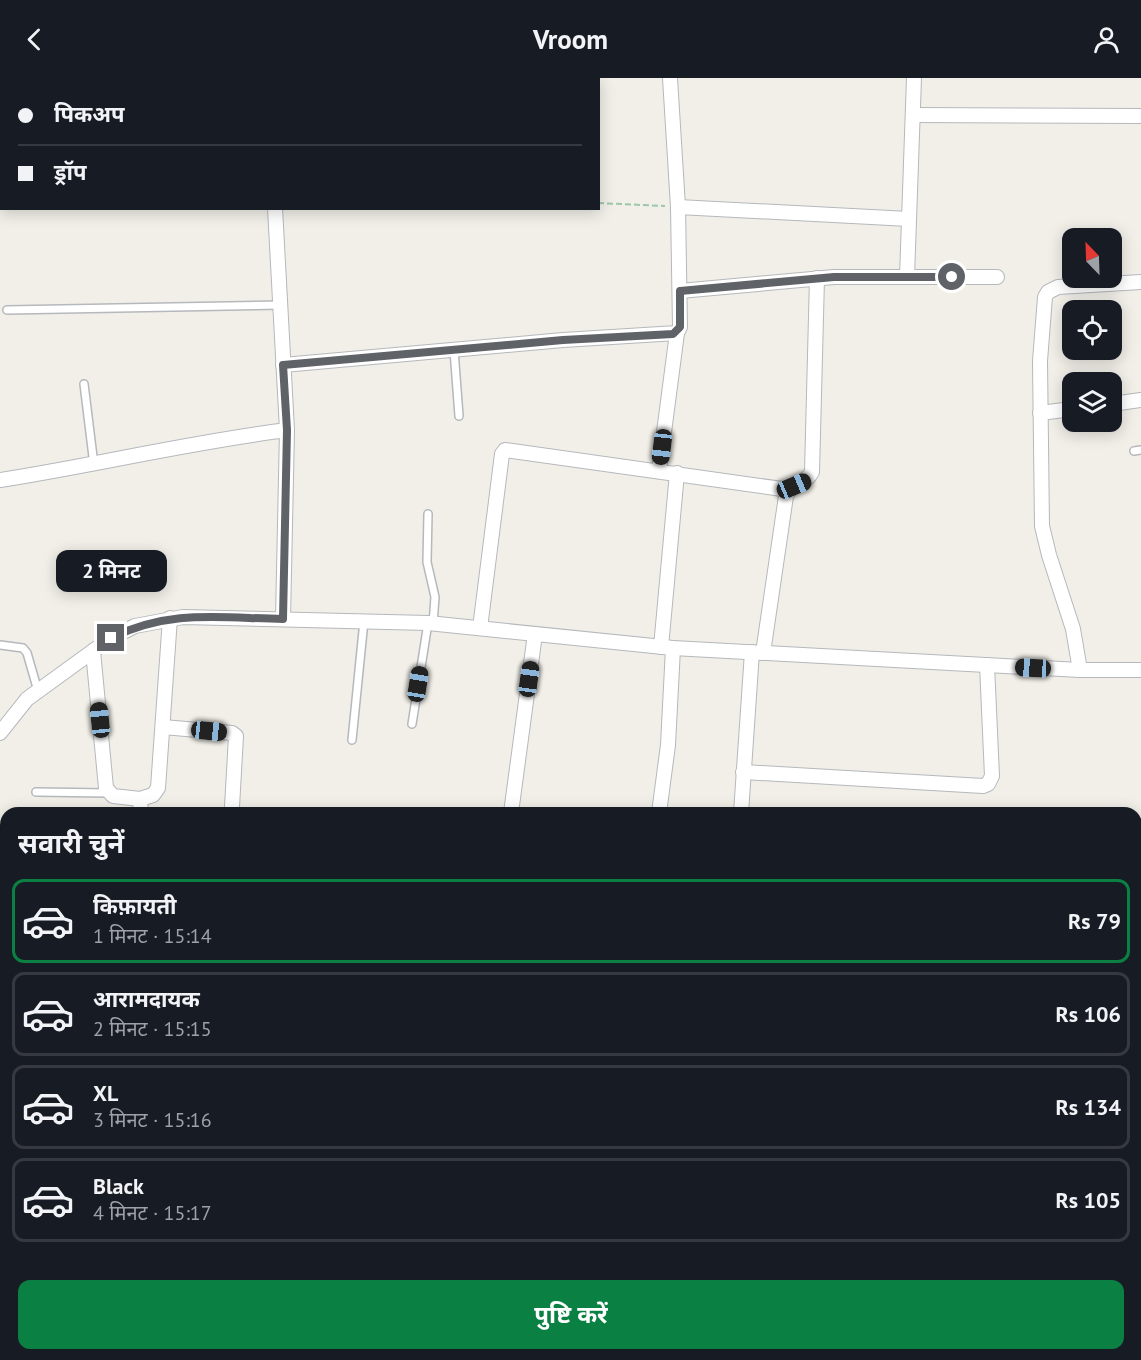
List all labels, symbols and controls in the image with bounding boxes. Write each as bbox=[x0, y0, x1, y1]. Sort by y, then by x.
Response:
text: Vroom bbox=[533, 22, 608, 56]
icon: back bbox=[18, 23, 51, 56]
icon: person bbox=[1090, 23, 1123, 56]
text: पिकअप bbox=[54, 100, 125, 128]
text: ड्रॉप bbox=[54, 158, 87, 186]
north arrow bbox=[1062, 228, 1122, 288]
map controls bbox=[1062, 228, 1122, 432]
route start bbox=[938, 263, 965, 290]
button: locate bbox=[1062, 300, 1122, 360]
button: layers bbox=[1062, 372, 1122, 432]
car bbox=[651, 428, 673, 466]
car bbox=[774, 471, 814, 501]
callout: 2 मिनट bbox=[56, 551, 166, 593]
text: 2 मिनट bbox=[82, 558, 141, 584]
route end bbox=[97, 624, 124, 651]
car bbox=[1015, 658, 1051, 678]
car bbox=[518, 660, 540, 698]
car bbox=[406, 665, 430, 703]
car bbox=[89, 701, 111, 739]
car bbox=[190, 720, 228, 742]
text: सवारी चुनें bbox=[18, 826, 124, 860]
text: किफ़ायती bbox=[93, 892, 177, 920]
icon: car bbox=[21, 894, 75, 948]
text: Rs 79 bbox=[1068, 907, 1121, 935]
text: 1 मिनट · 15:14 bbox=[93, 923, 212, 949]
text: आरामदायक bbox=[93, 985, 200, 1013]
icon: car bbox=[21, 987, 75, 1041]
text: Rs 106 bbox=[1055, 1000, 1121, 1028]
text: 2 मिनट · 15:15 bbox=[93, 1016, 212, 1042]
text: XL bbox=[93, 1079, 118, 1107]
icon: car bbox=[21, 1080, 75, 1134]
text: Rs 134 bbox=[1055, 1093, 1121, 1121]
text: 3 मिनट · 15:16 bbox=[93, 1107, 212, 1133]
text: Black bbox=[93, 1172, 144, 1200]
icon: car bbox=[21, 1173, 75, 1227]
text: Rs 105 bbox=[1055, 1186, 1121, 1214]
text: 4 मिनट · 15:17 bbox=[93, 1200, 212, 1226]
button: पुष्टि करें bbox=[18, 1280, 1124, 1349]

